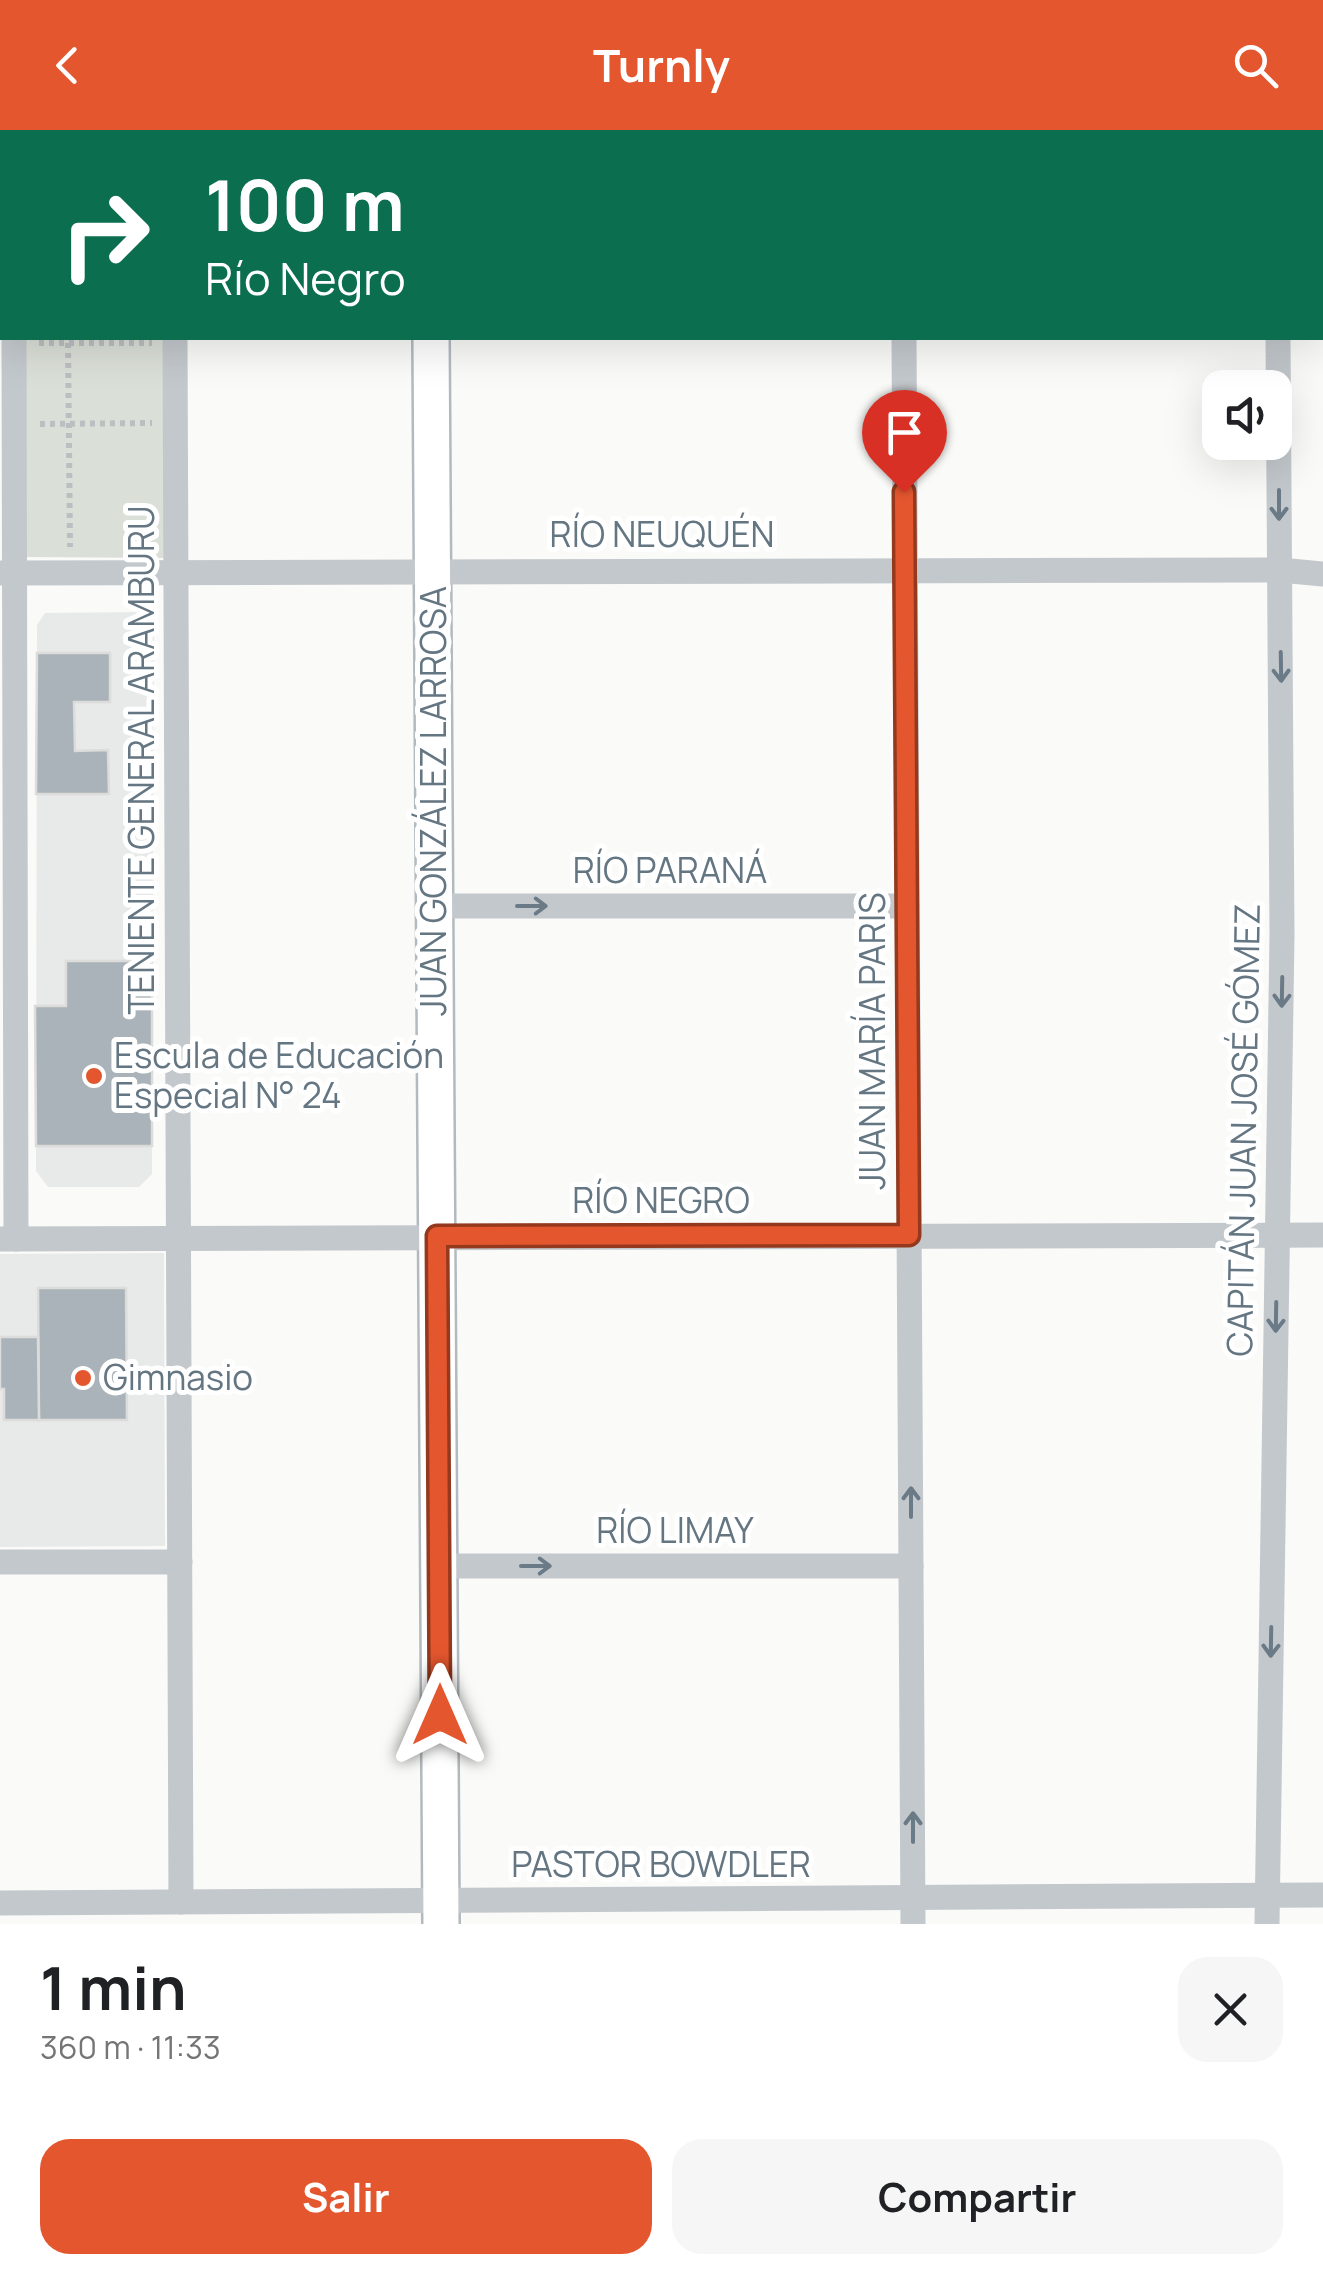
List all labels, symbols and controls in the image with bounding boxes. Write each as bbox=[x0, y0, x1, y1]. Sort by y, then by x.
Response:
text: Turnly bbox=[593, 34, 730, 96]
icon: back bbox=[40, 38, 95, 93]
icon: search bbox=[1228, 38, 1283, 93]
text: 100 m bbox=[205, 156, 405, 252]
icon: right bbox=[40, 170, 170, 300]
text: Río Negro bbox=[205, 247, 406, 309]
map controls bbox=[1202, 370, 1292, 460]
button: sound bbox=[1202, 370, 1292, 460]
pin bbox=[862, 390, 947, 493]
icon: arrive bbox=[877, 405, 932, 460]
one-way arrow bbox=[1270, 488, 1288, 520]
street label: TENIENTE GENERAL ARAMBURU bbox=[117, 505, 165, 1015]
street label: RÍO NEUQUÉN bbox=[550, 510, 774, 558]
street label: JUAN GONZÁLEZ LARROSA bbox=[409, 586, 457, 1016]
one-way arrow bbox=[1271, 651, 1290, 683]
street label: RÍO PARANÁ bbox=[573, 846, 767, 894]
street label: JUAN MARÍA PARIS bbox=[848, 892, 896, 1190]
one-way arrow bbox=[514, 896, 547, 916]
street label: CAPITÁN JUAN JOSÉ GÓMEZ bbox=[1215, 903, 1271, 1357]
one-way arrow bbox=[1272, 976, 1292, 1008]
place label: Escula de Educación Especial N° 24 bbox=[114, 1031, 444, 1119]
marker: Escula de Educación Especial N° 24 bbox=[83, 1065, 105, 1087]
street label: RÍO NEGRO bbox=[572, 1176, 750, 1224]
one-way arrow bbox=[1267, 1300, 1286, 1333]
place label: Gimnasio bbox=[103, 1353, 253, 1401]
marker: Gimnasio bbox=[72, 1367, 94, 1389]
one-way arrow bbox=[902, 1486, 920, 1518]
street label: RÍO LIMAY bbox=[596, 1506, 754, 1554]
one-way arrow bbox=[520, 1556, 552, 1576]
one-way arrow bbox=[1262, 1624, 1280, 1657]
position arrow bbox=[388, 1663, 492, 1767]
one-way arrow bbox=[904, 1811, 922, 1844]
street label: PASTOR BOWDLER bbox=[511, 1840, 811, 1888]
text: 1 min bbox=[40, 1946, 187, 2028]
button: close bbox=[1178, 1957, 1283, 2062]
text: 360 m · 11:33 bbox=[40, 2025, 221, 2069]
button: Salir bbox=[40, 2139, 652, 2254]
button: Compartir bbox=[672, 2139, 1283, 2254]

